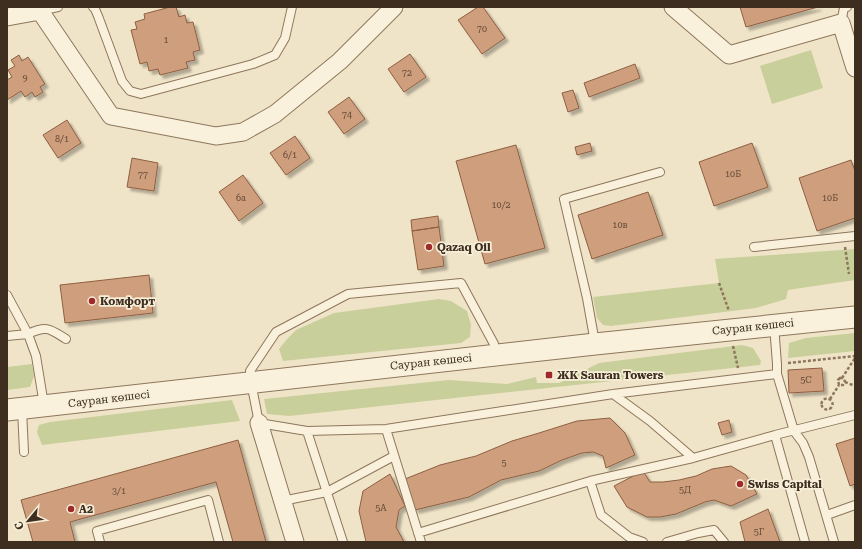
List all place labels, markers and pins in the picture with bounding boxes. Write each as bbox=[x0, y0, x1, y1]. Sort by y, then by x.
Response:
place label: Qazaq Oil bbox=[437, 241, 491, 254]
marker: Qazaq Oil bbox=[424, 242, 434, 252]
place label: Комфорт bbox=[100, 295, 155, 308]
marker: Комфорт bbox=[87, 296, 97, 306]
place label: ЖК Sauran Towers bbox=[557, 369, 664, 382]
marker: ЖК Sauran Towers bbox=[544, 370, 554, 380]
place label: Swiss Capital bbox=[748, 478, 822, 491]
marker: Swiss Capital bbox=[735, 479, 745, 489]
place label: А2 bbox=[79, 503, 93, 516]
marker: А2 bbox=[66, 504, 76, 514]

